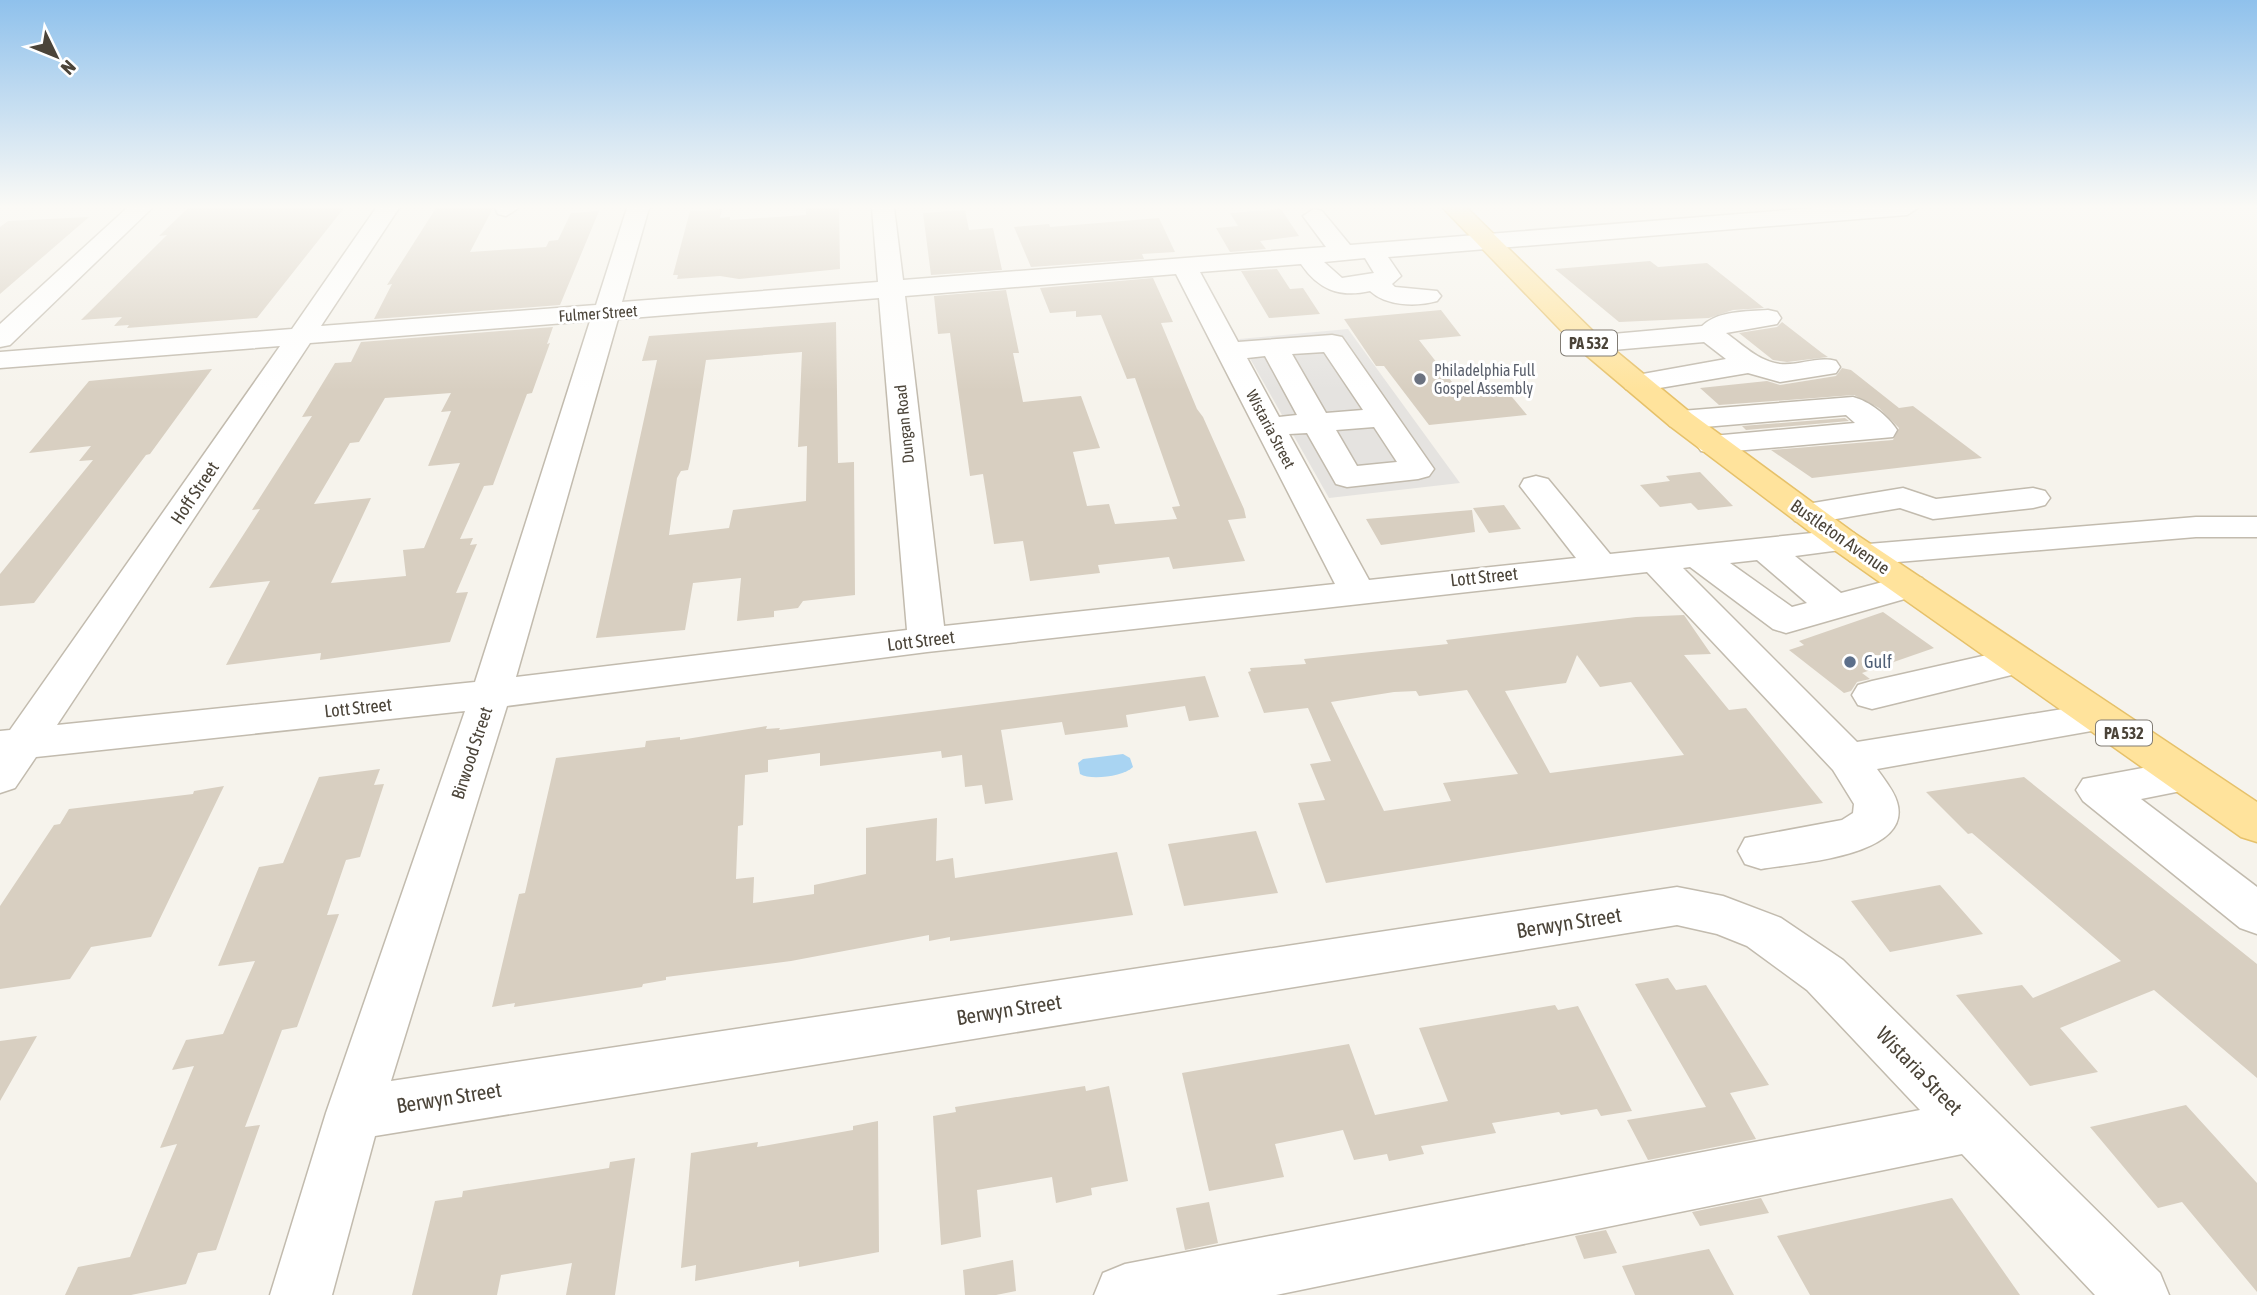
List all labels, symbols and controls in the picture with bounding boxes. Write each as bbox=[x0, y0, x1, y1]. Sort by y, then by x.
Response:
north arrow bbox=[21, 21, 91, 91]
text: N bbox=[57, 56, 80, 79]
street label: Fulmer Street bbox=[558, 301, 638, 325]
road number: PA 532 bbox=[1561, 330, 1617, 356]
place label: Philadelphia Full Gospel Assembly bbox=[1434, 361, 1536, 398]
marker: Philadelphia Full Gospel Assembly bbox=[1412, 371, 1428, 387]
street label: Dungan Road bbox=[891, 384, 918, 464]
street label: Wistaria Street bbox=[1243, 387, 1299, 472]
street label: Hoff Street bbox=[166, 458, 223, 528]
street label: Bustleton Avenue bbox=[1787, 495, 1894, 578]
street label: Lott Street bbox=[1449, 563, 1519, 590]
street label: Lott Street bbox=[886, 626, 956, 655]
place label: Gulf bbox=[1864, 651, 1892, 672]
marker: Gulf bbox=[1842, 654, 1858, 670]
street label: Lott Street bbox=[323, 694, 393, 721]
street label: Birwood Street bbox=[447, 704, 496, 802]
road number: PA 532 bbox=[2096, 720, 2152, 746]
street label: Berwyn Street bbox=[1515, 902, 1623, 942]
street label: Berwyn Street bbox=[955, 989, 1063, 1029]
street label: Wistaria Street bbox=[1872, 1021, 1968, 1119]
street label: Berwyn Street bbox=[395, 1077, 503, 1117]

